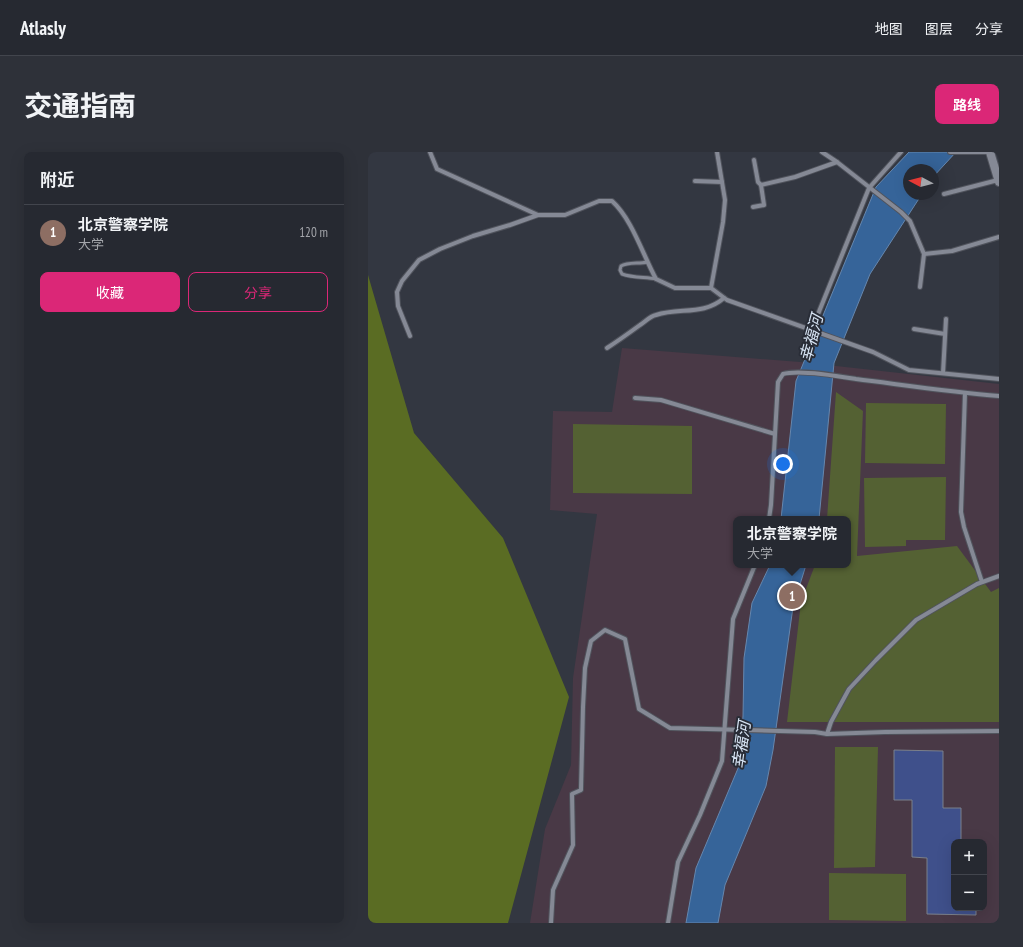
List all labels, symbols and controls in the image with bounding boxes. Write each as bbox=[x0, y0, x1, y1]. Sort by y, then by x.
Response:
text: Atlasly bbox=[20, 16, 66, 40]
text: 地图 bbox=[875, 20, 903, 38]
text: 图层 bbox=[925, 20, 953, 38]
text: 分享 bbox=[975, 20, 1003, 38]
button: 路线 bbox=[935, 84, 999, 124]
text: 交通指南 bbox=[24, 87, 136, 124]
north arrow bbox=[903, 164, 939, 200]
text: 附近 bbox=[40, 169, 74, 191]
text: 北京警察学院 bbox=[78, 215, 168, 234]
text: 1 bbox=[50, 224, 56, 241]
text: 120 m bbox=[299, 224, 328, 241]
text: 大学 bbox=[78, 236, 104, 253]
button: 收藏 bbox=[40, 272, 180, 312]
button: 分享 bbox=[188, 272, 328, 312]
water label: 幸福河 bbox=[795, 309, 828, 364]
your location bbox=[773, 454, 793, 474]
popup bbox=[733, 516, 851, 568]
text: 北京警察学院 bbox=[747, 524, 837, 543]
text: 大学 bbox=[747, 545, 773, 562]
pin: 1 bbox=[779, 581, 805, 611]
water label: 幸福河 bbox=[728, 717, 755, 770]
map controls bbox=[951, 839, 987, 911]
button: + bbox=[951, 839, 987, 875]
button: − bbox=[951, 875, 987, 911]

